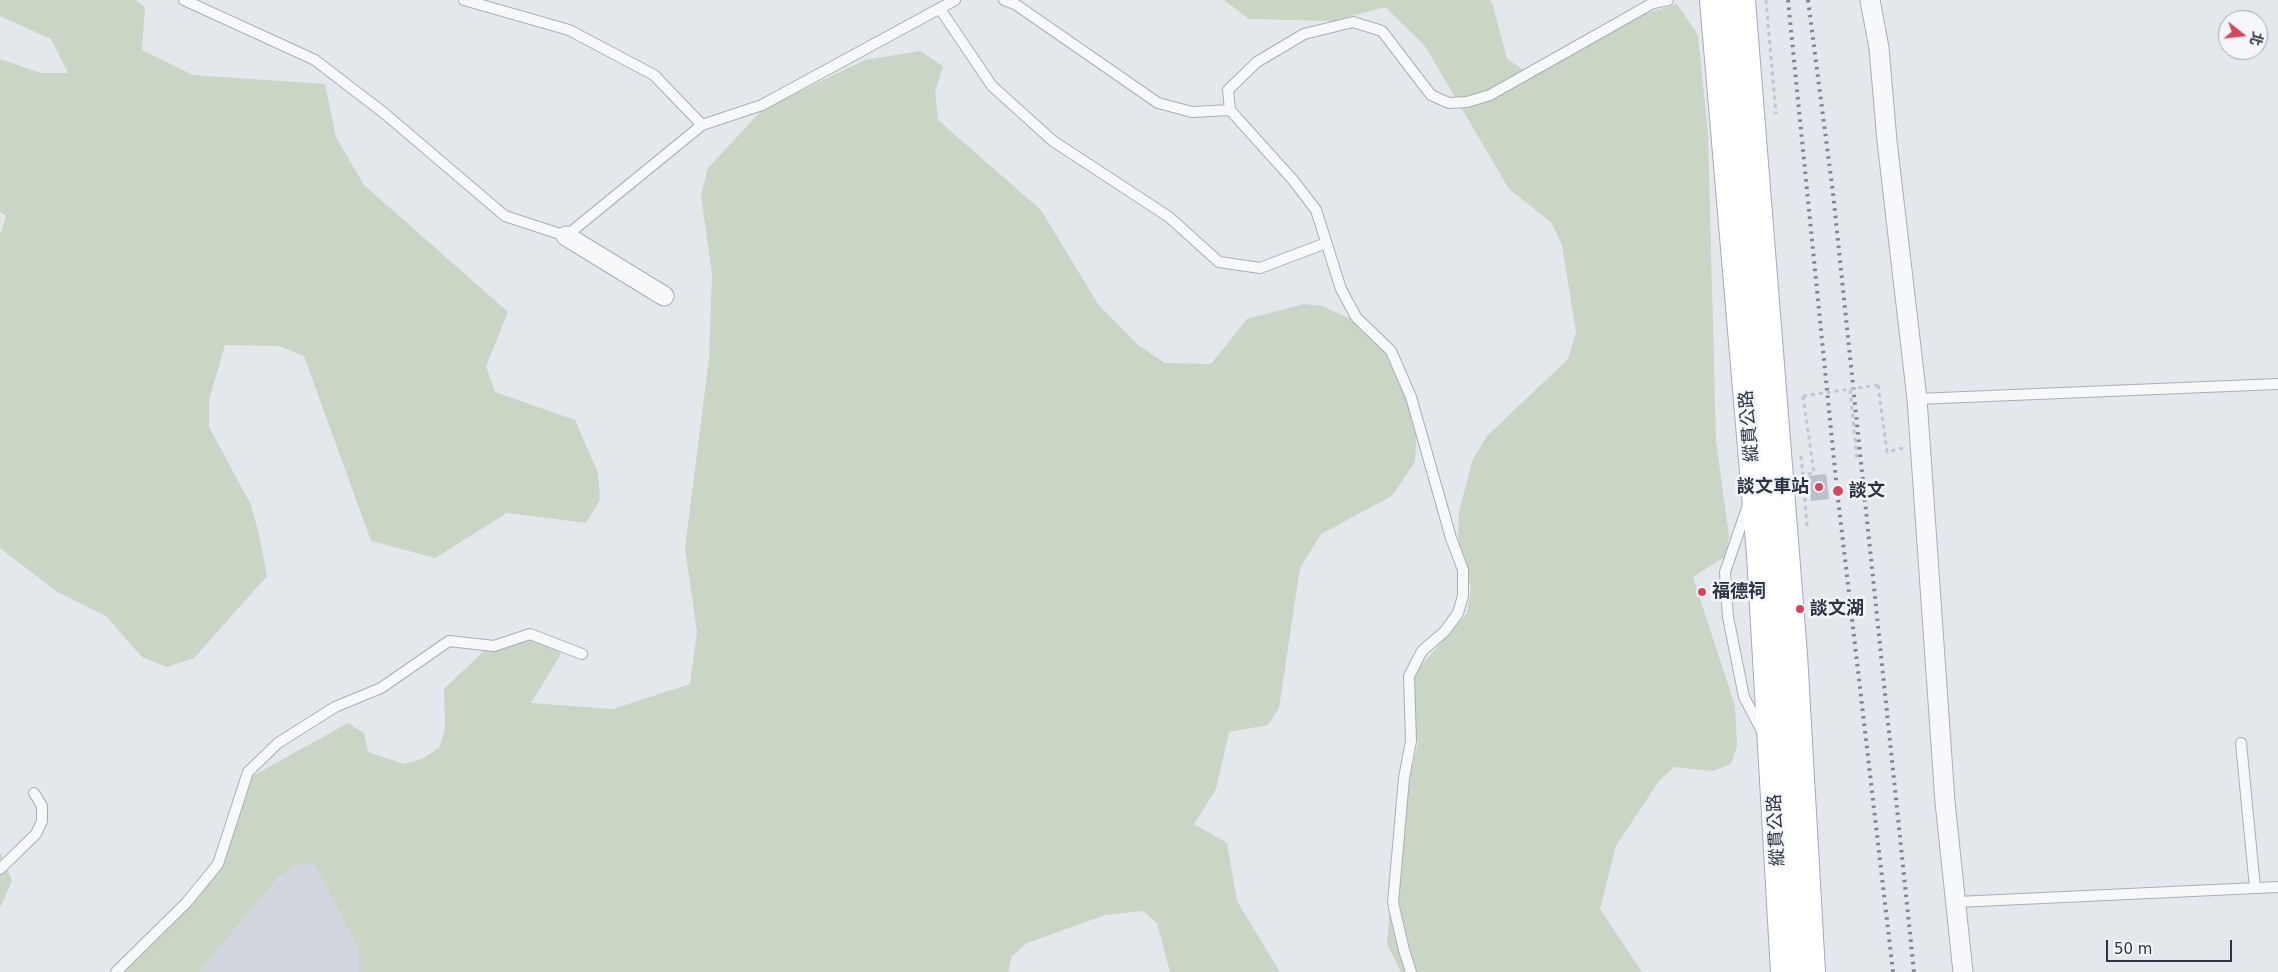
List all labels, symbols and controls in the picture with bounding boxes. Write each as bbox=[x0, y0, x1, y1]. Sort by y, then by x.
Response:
north arrow bbox=[2218, 10, 2268, 60]
text: 北 bbox=[2247, 30, 2266, 48]
street label: 縱貫公路 bbox=[1736, 389, 1764, 463]
place label: 談文車站 bbox=[1737, 476, 1809, 498]
place label: 談文 bbox=[1849, 480, 1885, 502]
marker: 談文車站 bbox=[1813, 481, 1825, 493]
marker: 談文 bbox=[1831, 484, 1845, 498]
place label: 福德祠 bbox=[1712, 581, 1766, 603]
marker: 福德祠 bbox=[1696, 586, 1708, 598]
place label: 談文湖 bbox=[1810, 598, 1864, 620]
marker: 談文湖 bbox=[1794, 603, 1806, 615]
street label: 縱貫公路 bbox=[1764, 793, 1790, 867]
scale bar bbox=[2108, 930, 2234, 962]
text: 50 m bbox=[2114, 940, 2152, 958]

